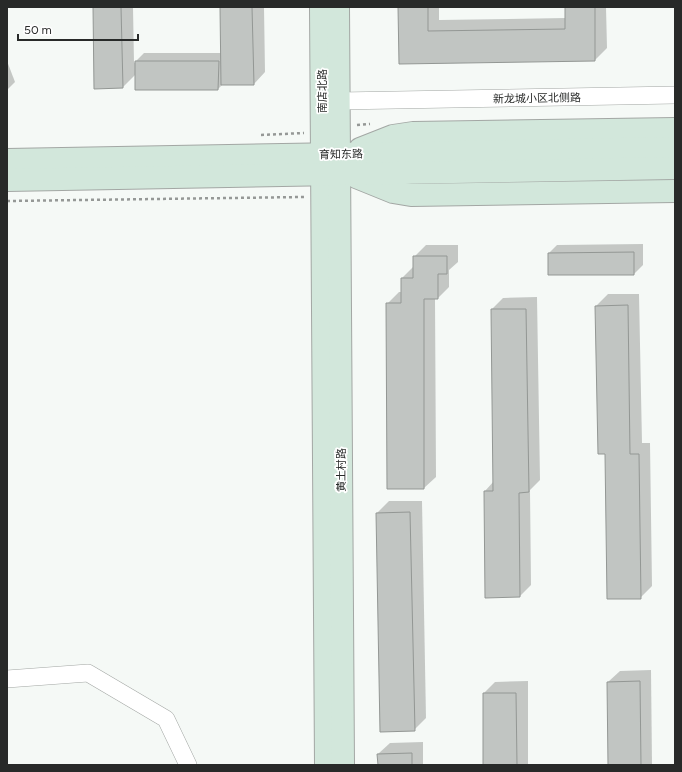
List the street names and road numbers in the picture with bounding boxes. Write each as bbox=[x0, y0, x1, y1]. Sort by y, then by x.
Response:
street label: 南店北路 bbox=[316, 69, 329, 113]
street label: 新龙城小区北侧路 bbox=[493, 91, 581, 106]
street label: 育知东路 bbox=[319, 148, 363, 161]
street label: 黄土村路 bbox=[335, 448, 348, 492]

